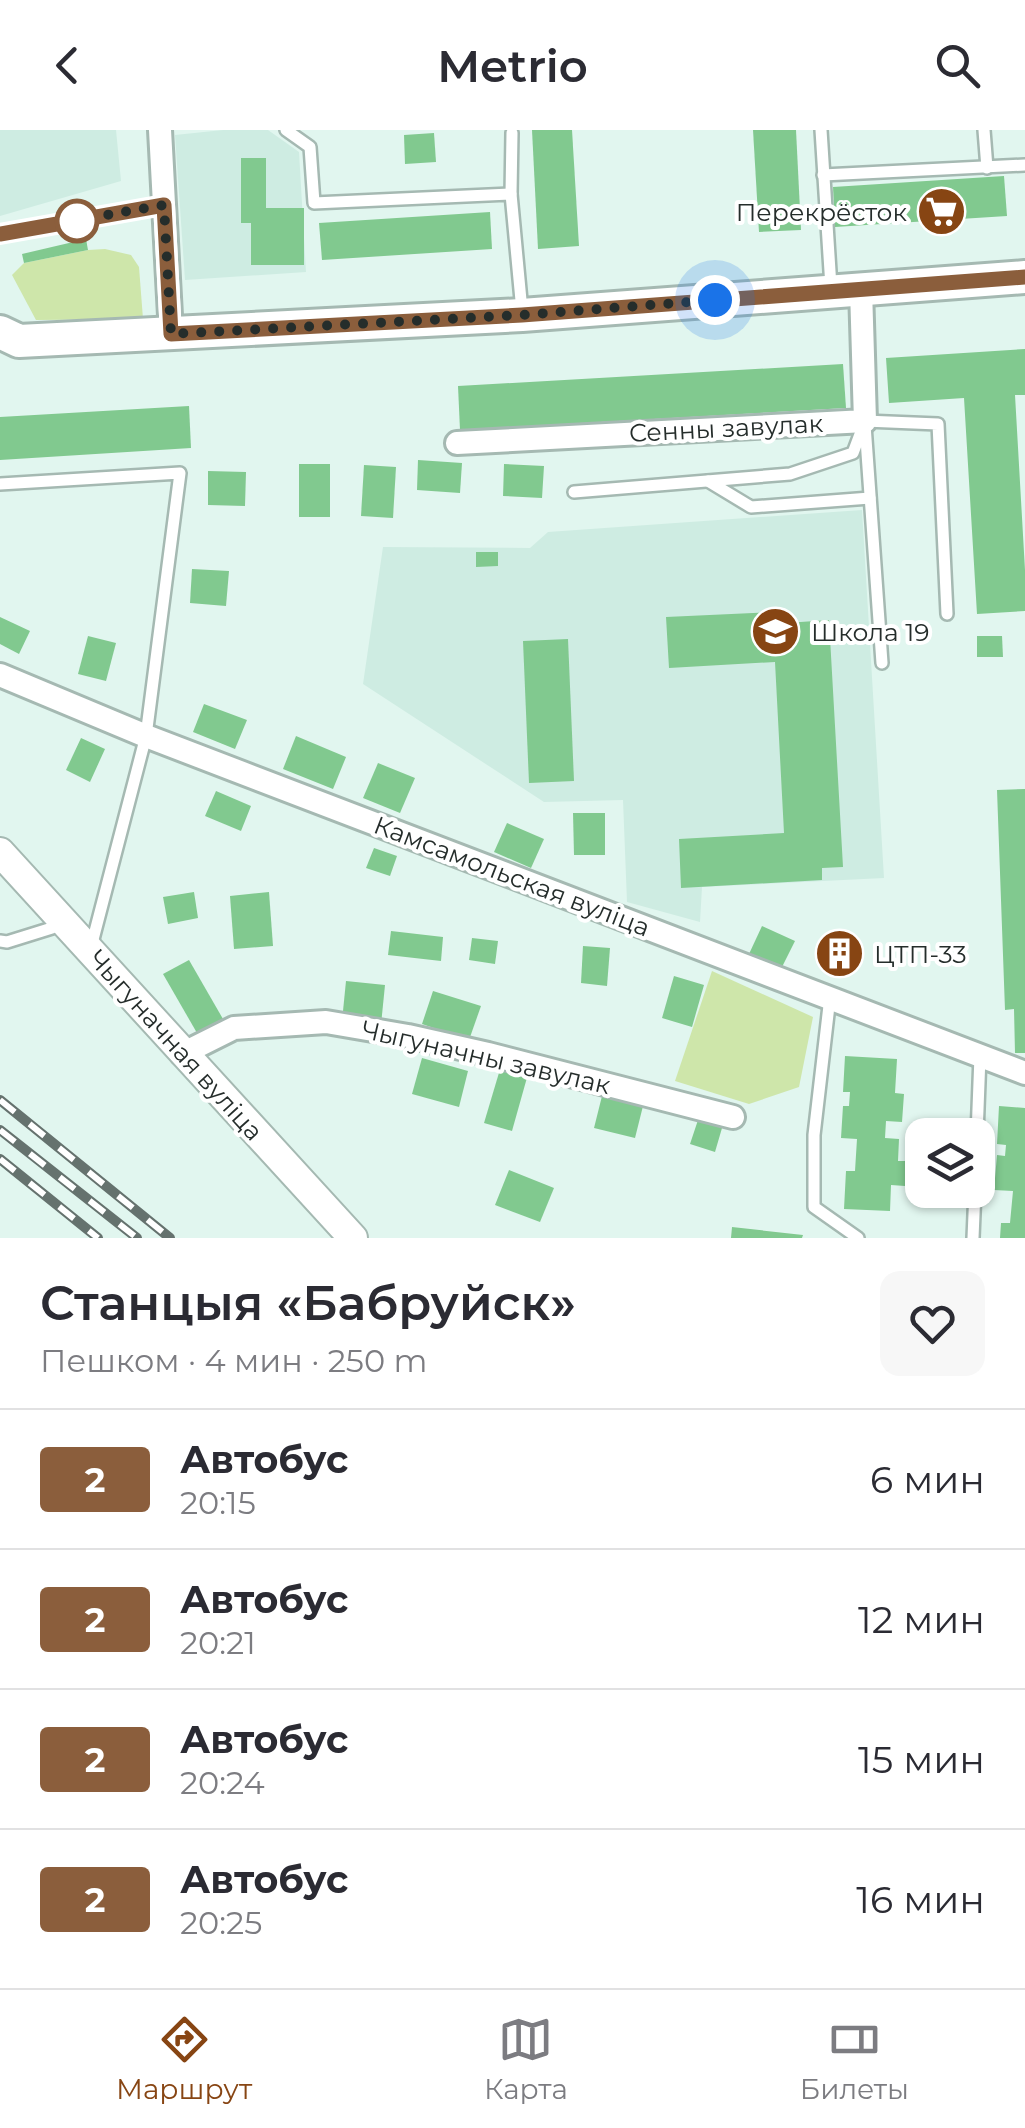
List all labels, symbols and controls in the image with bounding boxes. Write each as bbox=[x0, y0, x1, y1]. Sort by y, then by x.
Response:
icon: back bbox=[40, 38, 95, 93]
text: Metrio bbox=[437, 38, 588, 93]
icon: search bbox=[930, 38, 985, 93]
supermarket icon: Перекрёсток bbox=[916, 186, 968, 238]
place label: Перекрёсток bbox=[736, 197, 907, 227]
unlabelled marker bbox=[56, 200, 98, 242]
your location bbox=[690, 275, 740, 325]
street label: Сенны завулак bbox=[628, 408, 824, 448]
school or university icon: Школа 19 bbox=[750, 606, 802, 658]
place label: Школа 19 bbox=[811, 617, 929, 647]
street label: Камсамольская вуліца bbox=[370, 809, 654, 943]
building icon: ЦТП-33 bbox=[813, 928, 865, 980]
place label: ЦТП-33 bbox=[874, 939, 967, 969]
street label: Чыгуначная вуліца bbox=[83, 944, 269, 1146]
street label: Чыгуначны завулак bbox=[359, 1014, 614, 1100]
map controls bbox=[905, 1118, 995, 1208]
button: layers bbox=[905, 1118, 995, 1208]
button: heart bbox=[880, 1271, 985, 1376]
text: Станцыя «Бабруйск» bbox=[40, 1274, 576, 1332]
text: Пешком · 4 мин · 250 m bbox=[40, 1341, 427, 1380]
text: Автобус bbox=[180, 1436, 349, 1483]
text: 6 мин bbox=[870, 1456, 985, 1503]
text: 2 bbox=[85, 1458, 105, 1501]
text: 20:15 bbox=[180, 1483, 256, 1522]
text: Автобус bbox=[180, 1576, 349, 1623]
text: 12 мин bbox=[858, 1596, 985, 1643]
text: 2 bbox=[85, 1598, 105, 1641]
text: 20:21 bbox=[180, 1623, 256, 1662]
text: Автобус bbox=[180, 1716, 349, 1763]
text: 15 мин bbox=[858, 1736, 985, 1783]
text: 2 bbox=[85, 1738, 105, 1781]
text: 20:24 bbox=[180, 1763, 265, 1802]
text: Автобус bbox=[180, 1856, 349, 1903]
text: 16 мин bbox=[856, 1876, 985, 1923]
text: 2 bbox=[85, 1878, 105, 1921]
text: 20:25 bbox=[180, 1903, 262, 1942]
tab: Маршрут bbox=[116, 2012, 252, 2106]
tab: Карта bbox=[484, 2012, 568, 2106]
tab: Билеты bbox=[800, 2012, 909, 2106]

